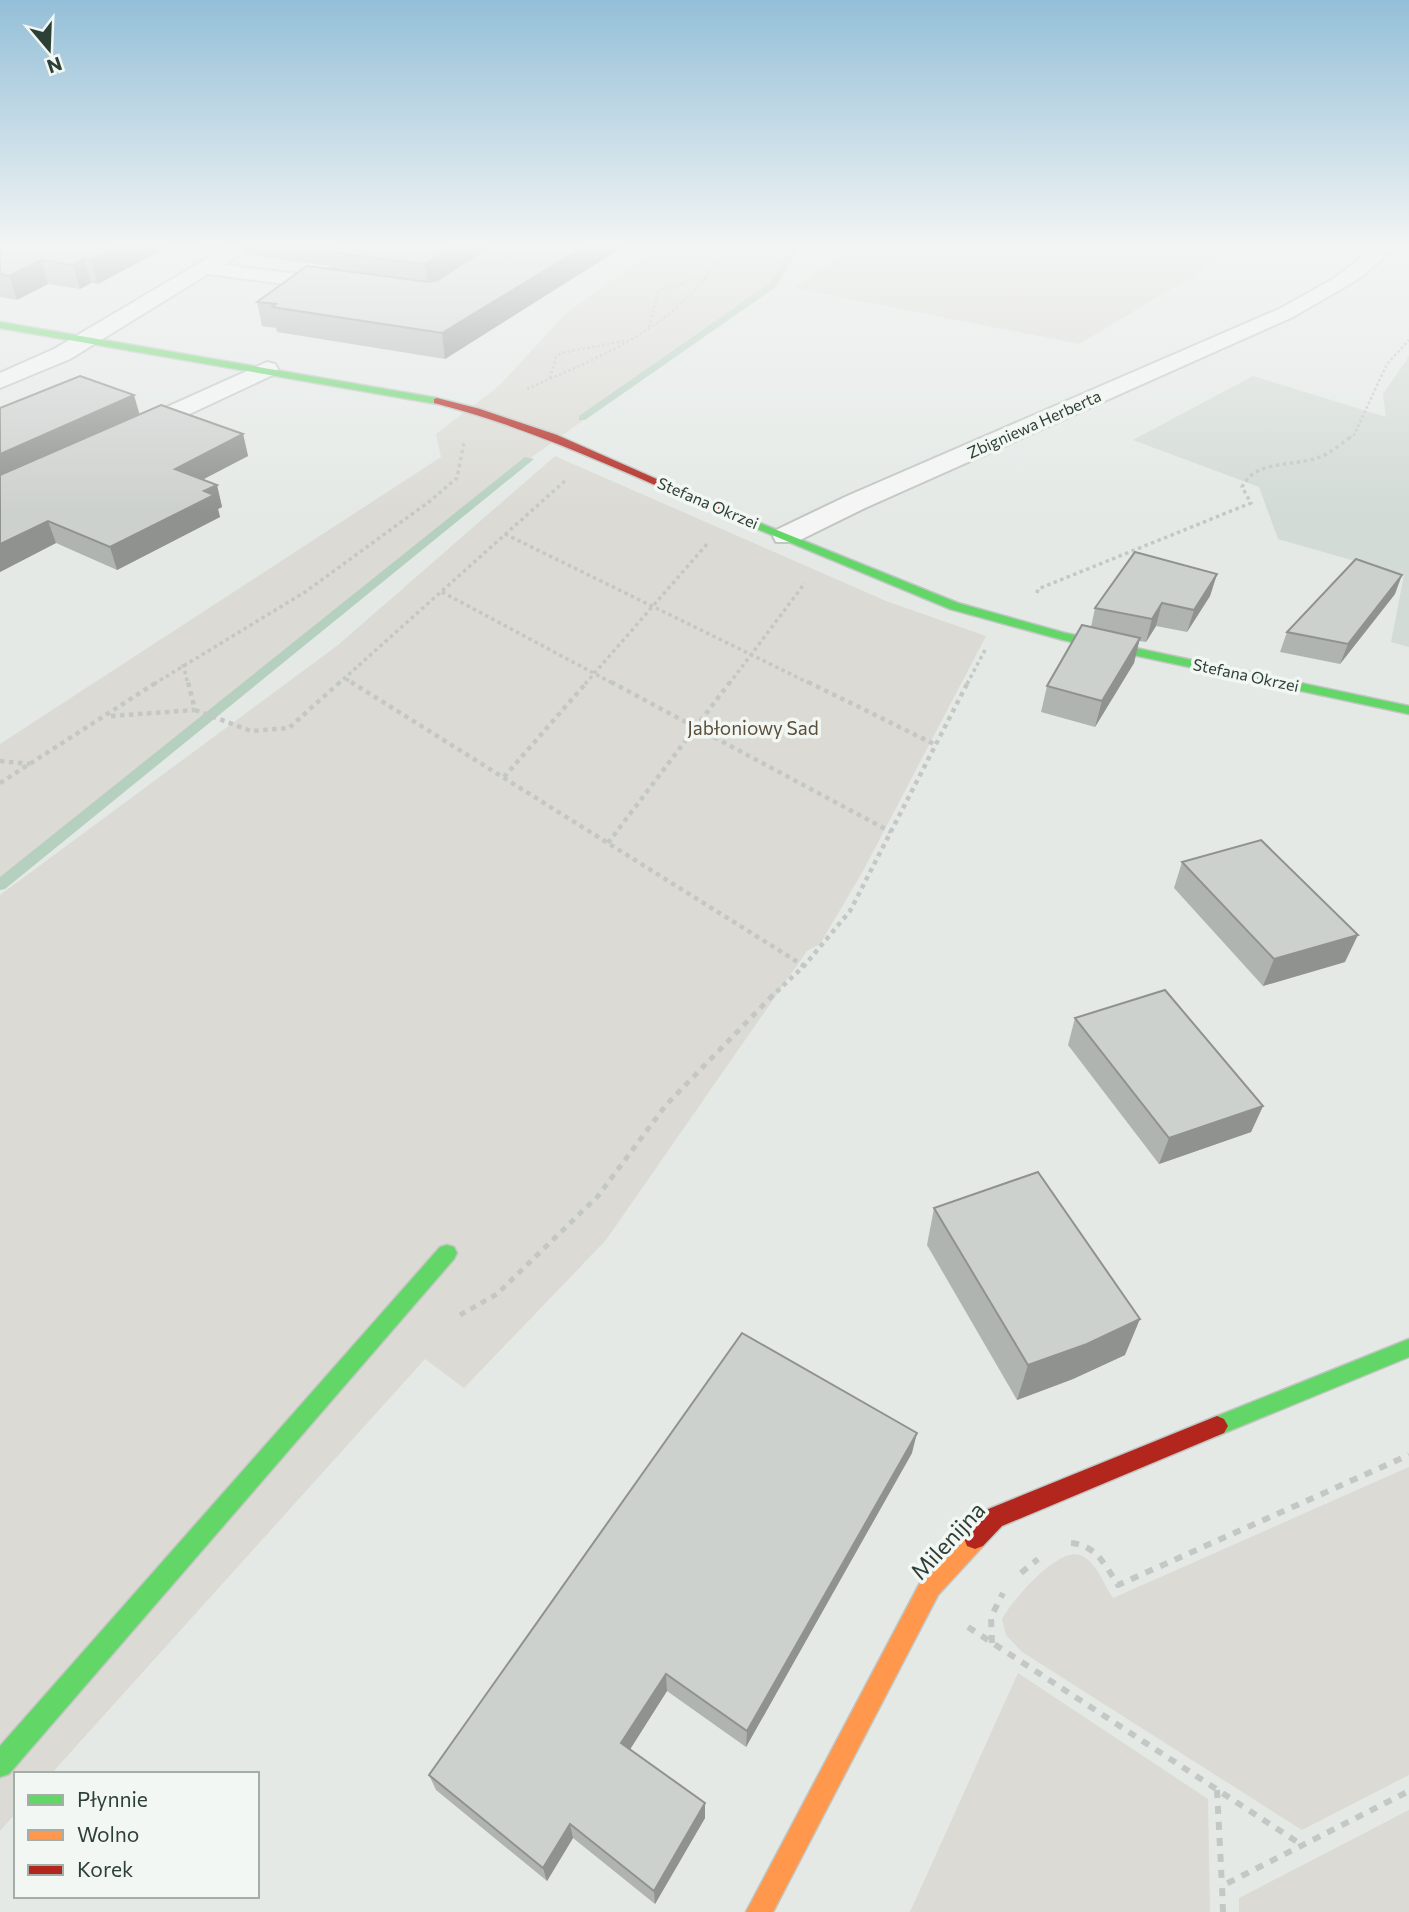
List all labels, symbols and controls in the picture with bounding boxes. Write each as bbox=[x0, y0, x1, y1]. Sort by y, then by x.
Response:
north arrow bbox=[14, 14, 84, 84]
text: N bbox=[44, 52, 65, 79]
street label: Zbigniewa Herberta bbox=[964, 385, 1104, 462]
street label: Stefana Okrzei bbox=[655, 473, 761, 532]
street label: Stefana Okrzei bbox=[1191, 654, 1301, 695]
park label: Jabłoniowy Sad bbox=[687, 716, 819, 739]
street label: Milenijna bbox=[904, 1496, 990, 1585]
legend bbox=[14, 1772, 259, 1898]
text: Płynnie bbox=[77, 1786, 148, 1811]
text: Wolno bbox=[77, 1821, 139, 1846]
text: Korek bbox=[77, 1856, 133, 1881]

